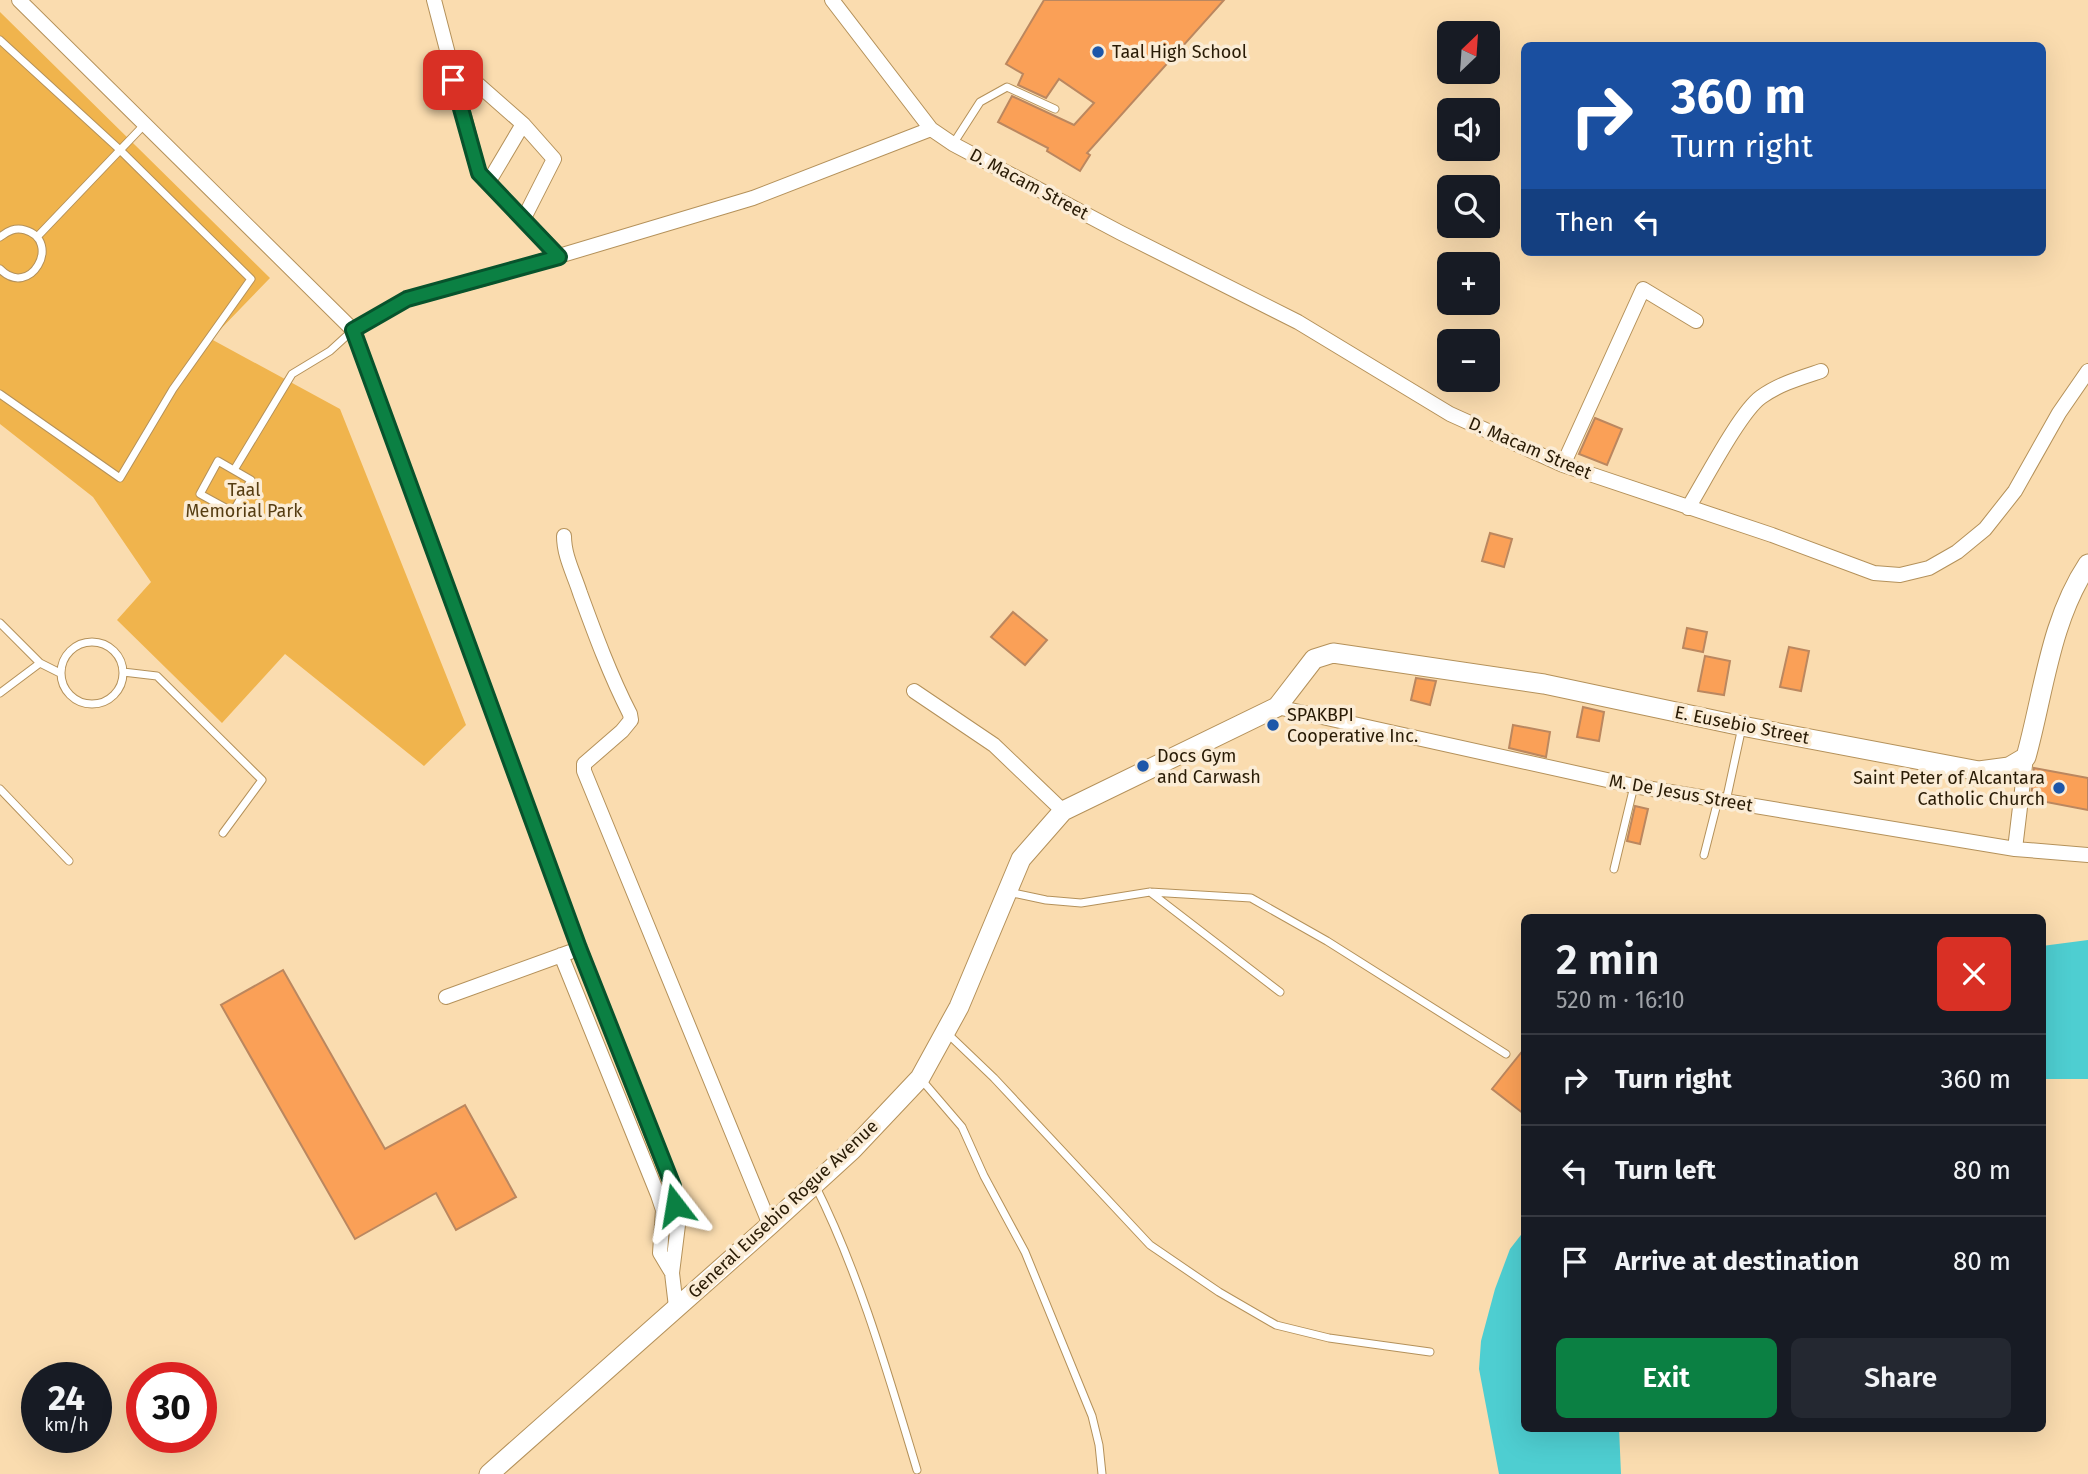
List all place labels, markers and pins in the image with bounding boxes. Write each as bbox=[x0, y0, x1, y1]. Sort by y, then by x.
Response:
place label: Taal High School bbox=[1112, 41, 1247, 63]
marker: Taal High School bbox=[1090, 44, 1106, 60]
pin bbox=[423, 50, 483, 110]
place label: SPAKBPI Cooperative Inc. bbox=[1287, 704, 1418, 747]
marker: SPAKBPI Cooperative Inc. bbox=[1265, 717, 1281, 733]
place label: Docs Gym and Carwash bbox=[1157, 745, 1261, 788]
marker: Docs Gym and Carwash bbox=[1135, 758, 1151, 774]
place label: Saint Peter of Alcantara Catholic Church bbox=[1853, 767, 2045, 810]
marker: Saint Peter of Alcantara Catholic Church bbox=[2051, 780, 2067, 796]

